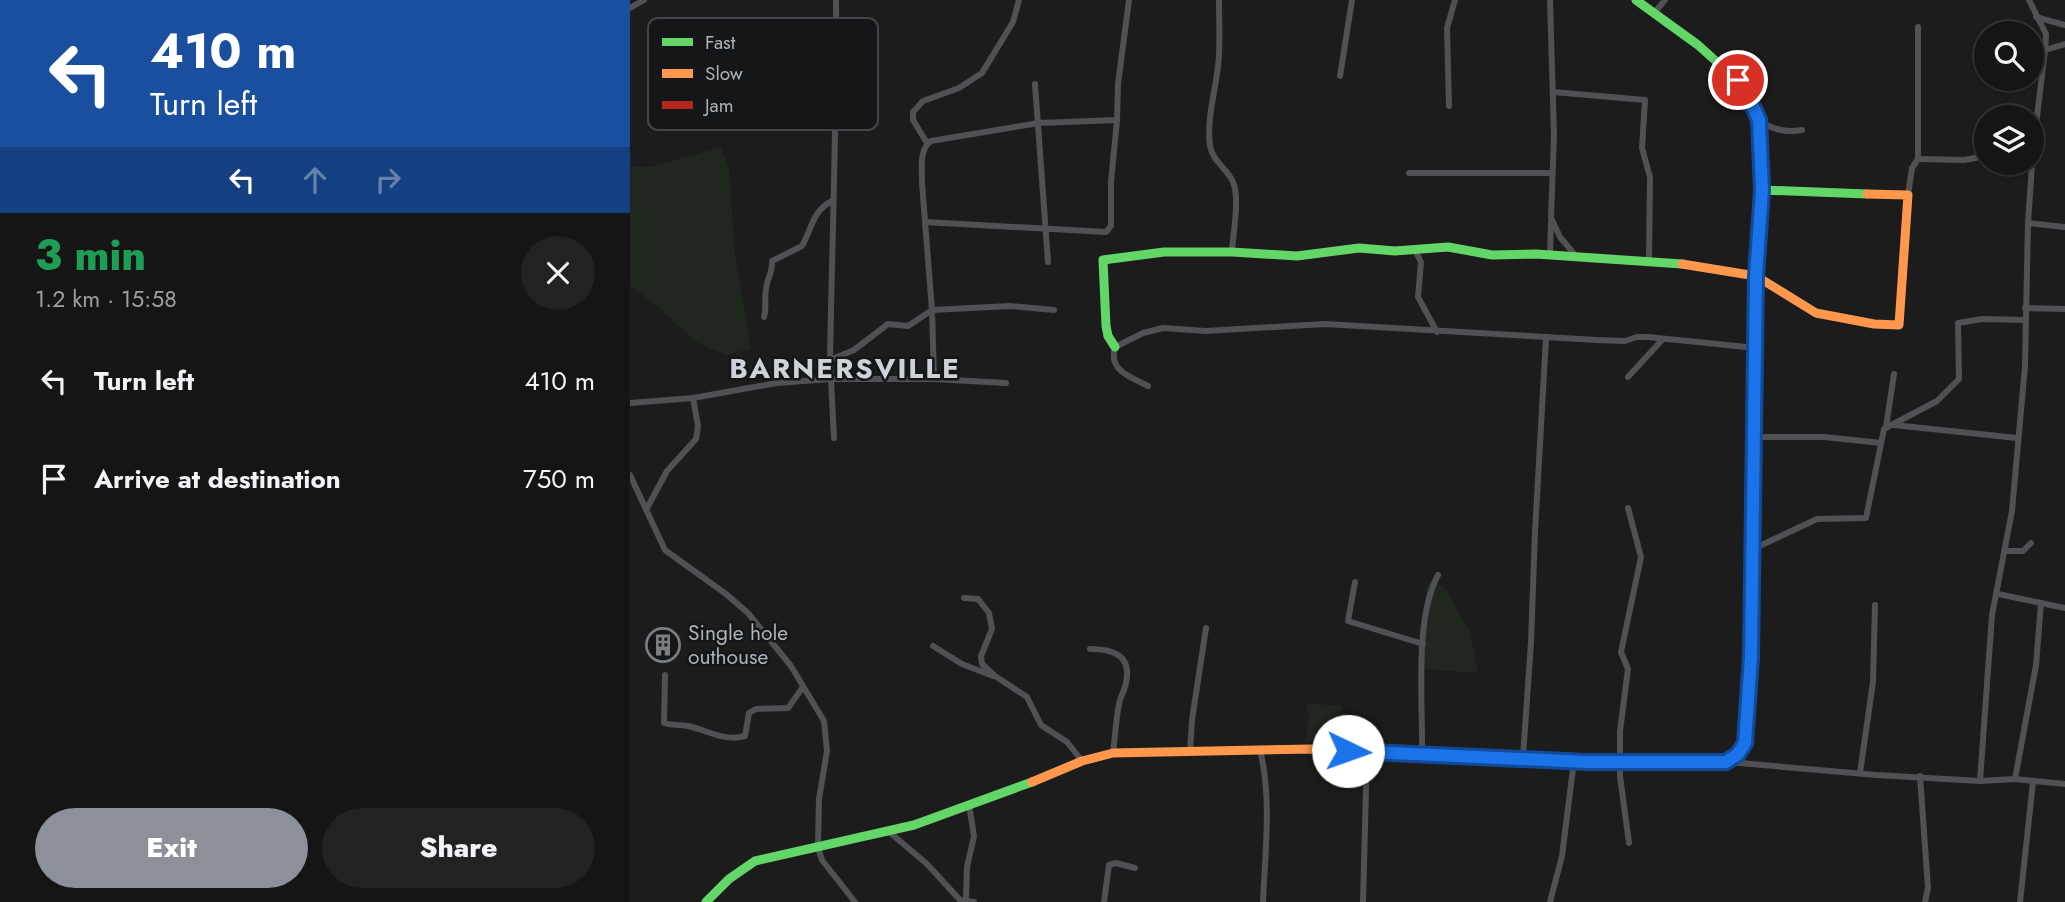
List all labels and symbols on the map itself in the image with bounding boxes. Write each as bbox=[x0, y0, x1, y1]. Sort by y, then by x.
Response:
legend bbox=[648, 18, 878, 130]
text: Fast bbox=[705, 29, 736, 56]
pin bbox=[1708, 50, 1768, 110]
text: Slow bbox=[705, 60, 743, 87]
text: Jam bbox=[702, 92, 734, 119]
district label: BARNERSVILLE bbox=[729, 348, 961, 389]
place label: Single hole outhouse bbox=[688, 618, 788, 672]
building icon: Single hole outhouse bbox=[644, 626, 682, 664]
position arrow bbox=[1311, 714, 1385, 788]

